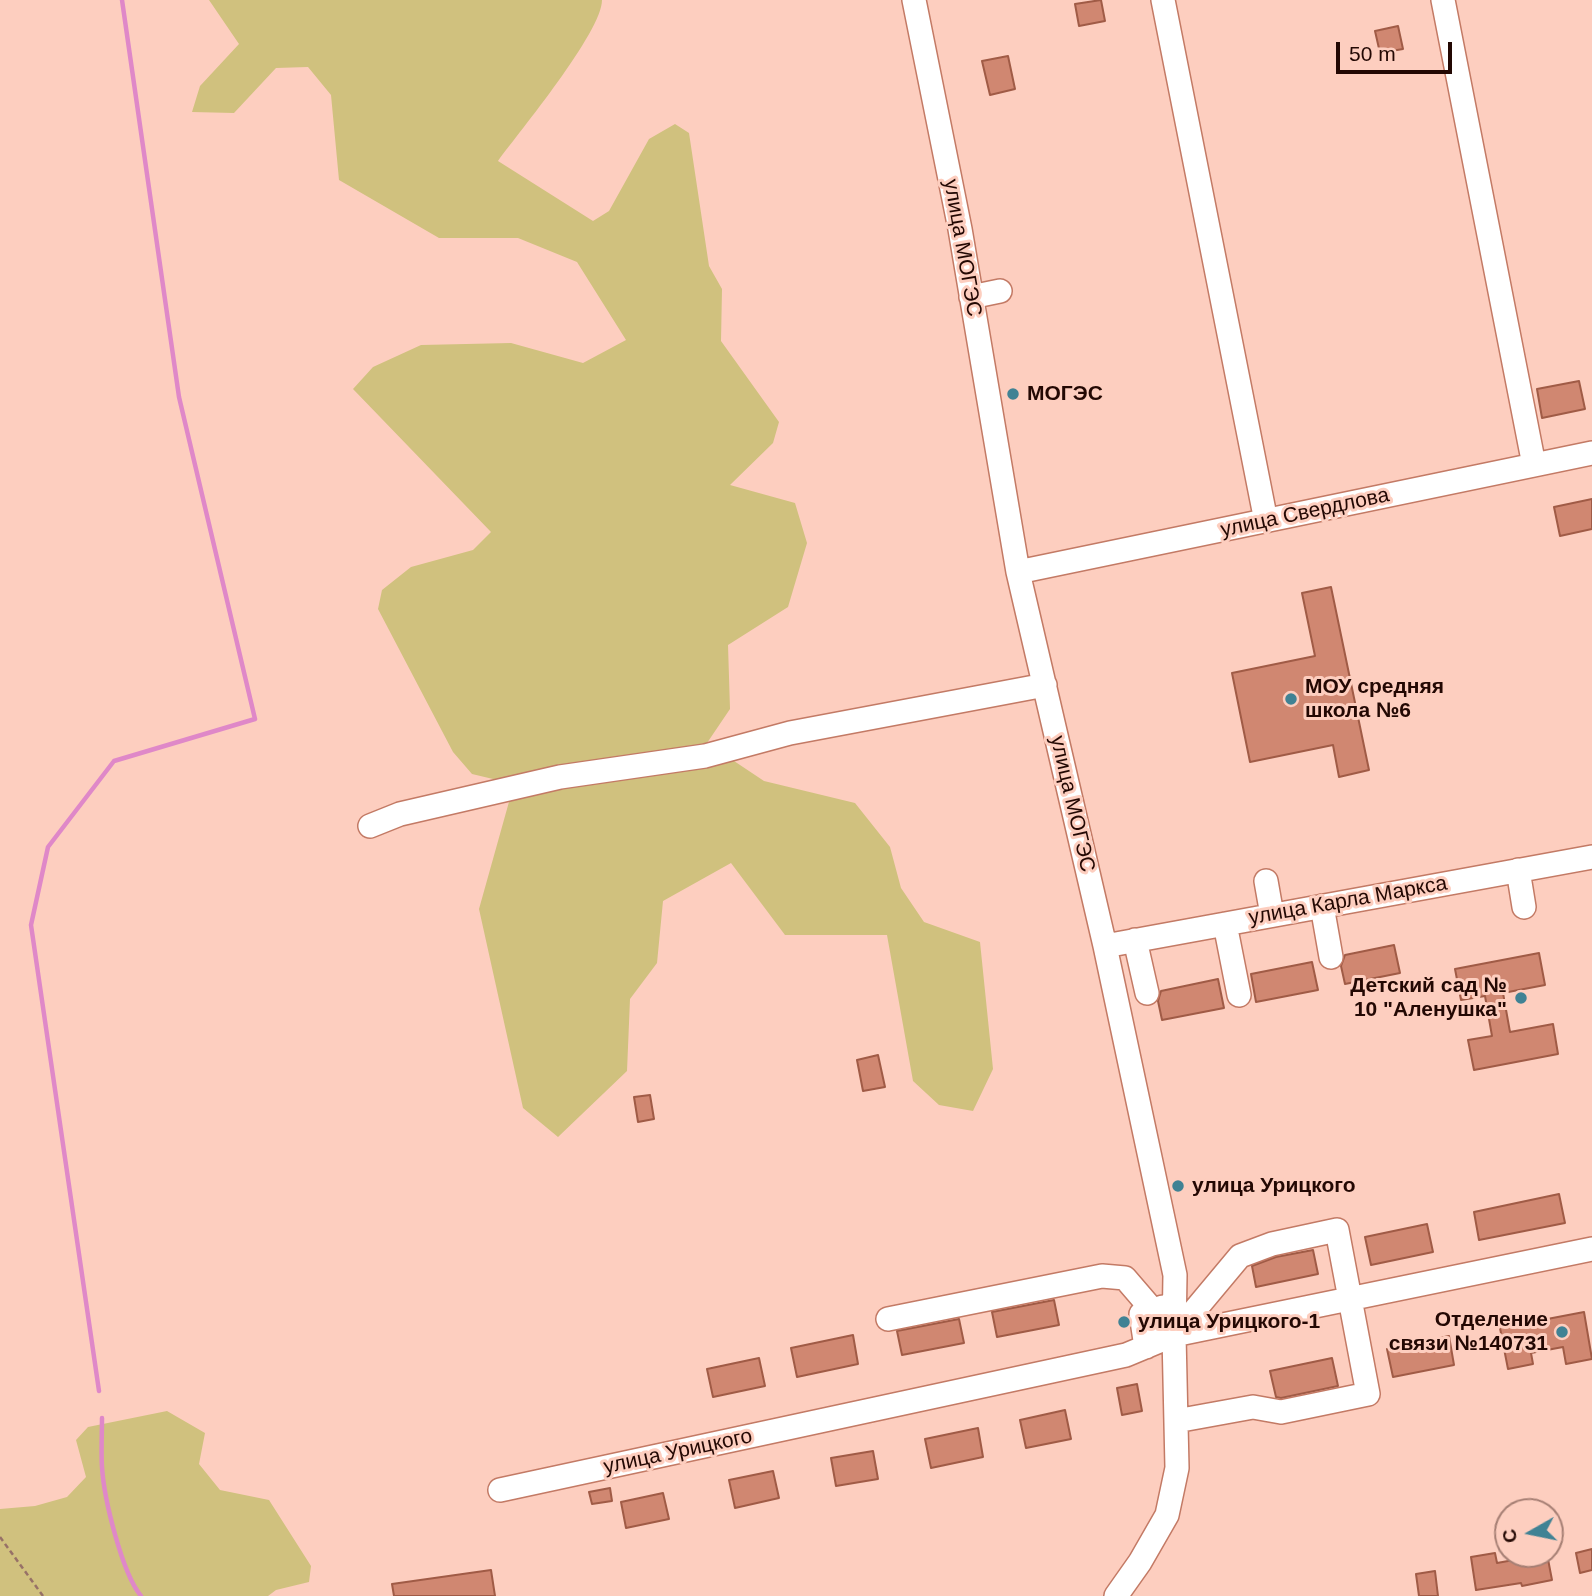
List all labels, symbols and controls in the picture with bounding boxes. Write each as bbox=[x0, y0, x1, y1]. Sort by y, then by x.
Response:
scale bar bbox=[1340, 28, 1456, 72]
text: 50 m bbox=[1349, 42, 1396, 65]
street label: улица МОГЭС bbox=[938, 177, 986, 319]
place label: МОГЭС bbox=[1027, 381, 1103, 407]
marker: МОГЭС bbox=[1005, 386, 1021, 402]
street label: улица Свердлова bbox=[1218, 483, 1392, 543]
place label: МОУ средняя школа №6 bbox=[1305, 674, 1444, 724]
marker: МОУ средняя школа №6 bbox=[1283, 691, 1299, 707]
street label: улица МОГЭС bbox=[1044, 733, 1100, 875]
street label: улица Карла Маркса bbox=[1247, 871, 1449, 931]
place label: Детский сад № 10 "Аленушка" bbox=[1350, 973, 1507, 1023]
marker: Детский сад № 10 "Аленушка" bbox=[1513, 990, 1529, 1006]
place label: улица Урицкого bbox=[1192, 1173, 1356, 1199]
marker: улица Урицкого bbox=[1170, 1178, 1186, 1194]
place label: Отделение связи №140731 bbox=[1389, 1307, 1548, 1357]
place label: улица Урицкого-1 bbox=[1138, 1309, 1320, 1335]
marker: улица Урицкого-1 bbox=[1116, 1314, 1132, 1330]
marker: Отделение связи №140731 bbox=[1554, 1324, 1570, 1340]
street label: улица Урицкого bbox=[601, 1424, 755, 1480]
north arrow bbox=[1494, 1498, 1564, 1568]
text: С bbox=[1498, 1528, 1521, 1544]

